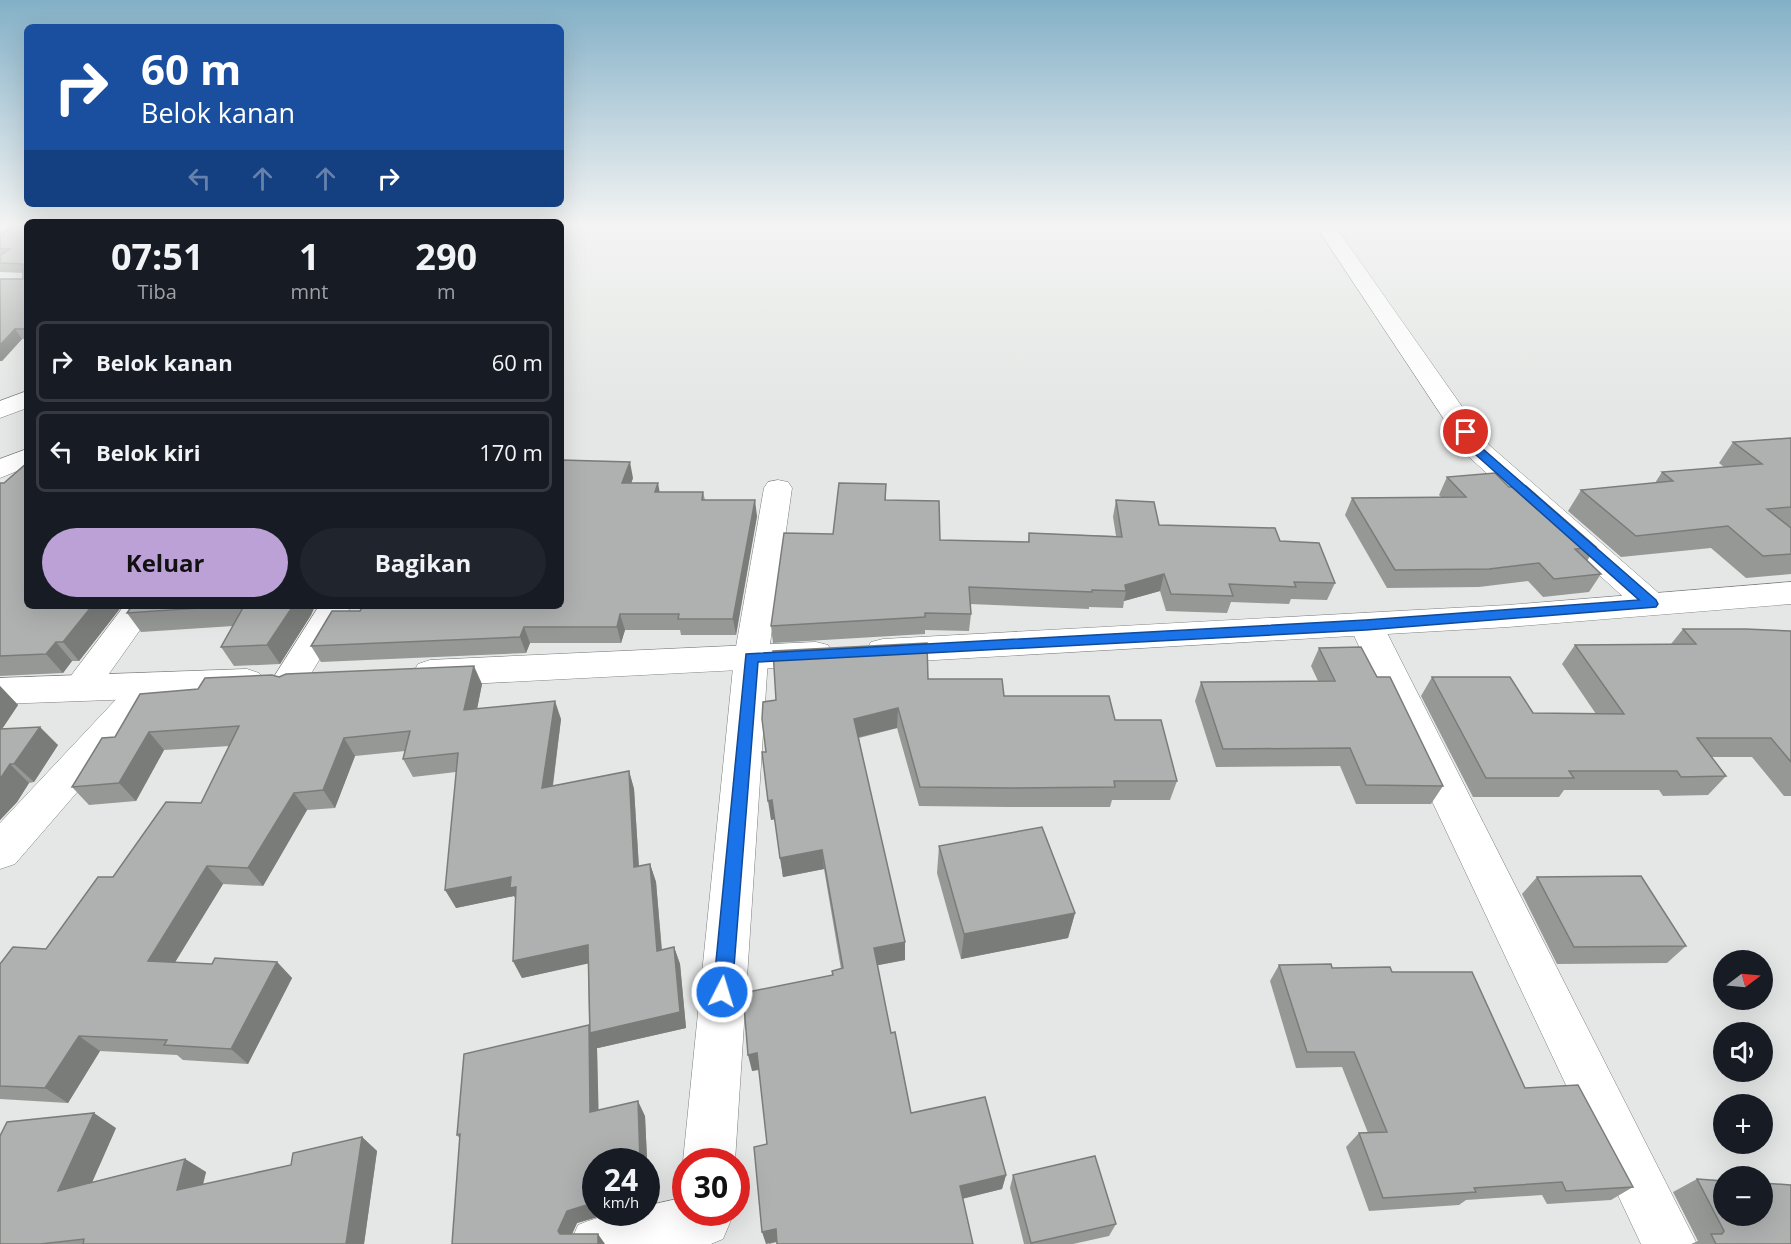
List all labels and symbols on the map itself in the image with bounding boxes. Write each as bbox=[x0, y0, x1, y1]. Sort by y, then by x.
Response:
pin bbox=[1440, 406, 1491, 457]
north arrow bbox=[1713, 950, 1773, 1010]
position arrow bbox=[690, 960, 754, 1024]
speed limit sign: 30 bbox=[672, 1148, 750, 1226]

